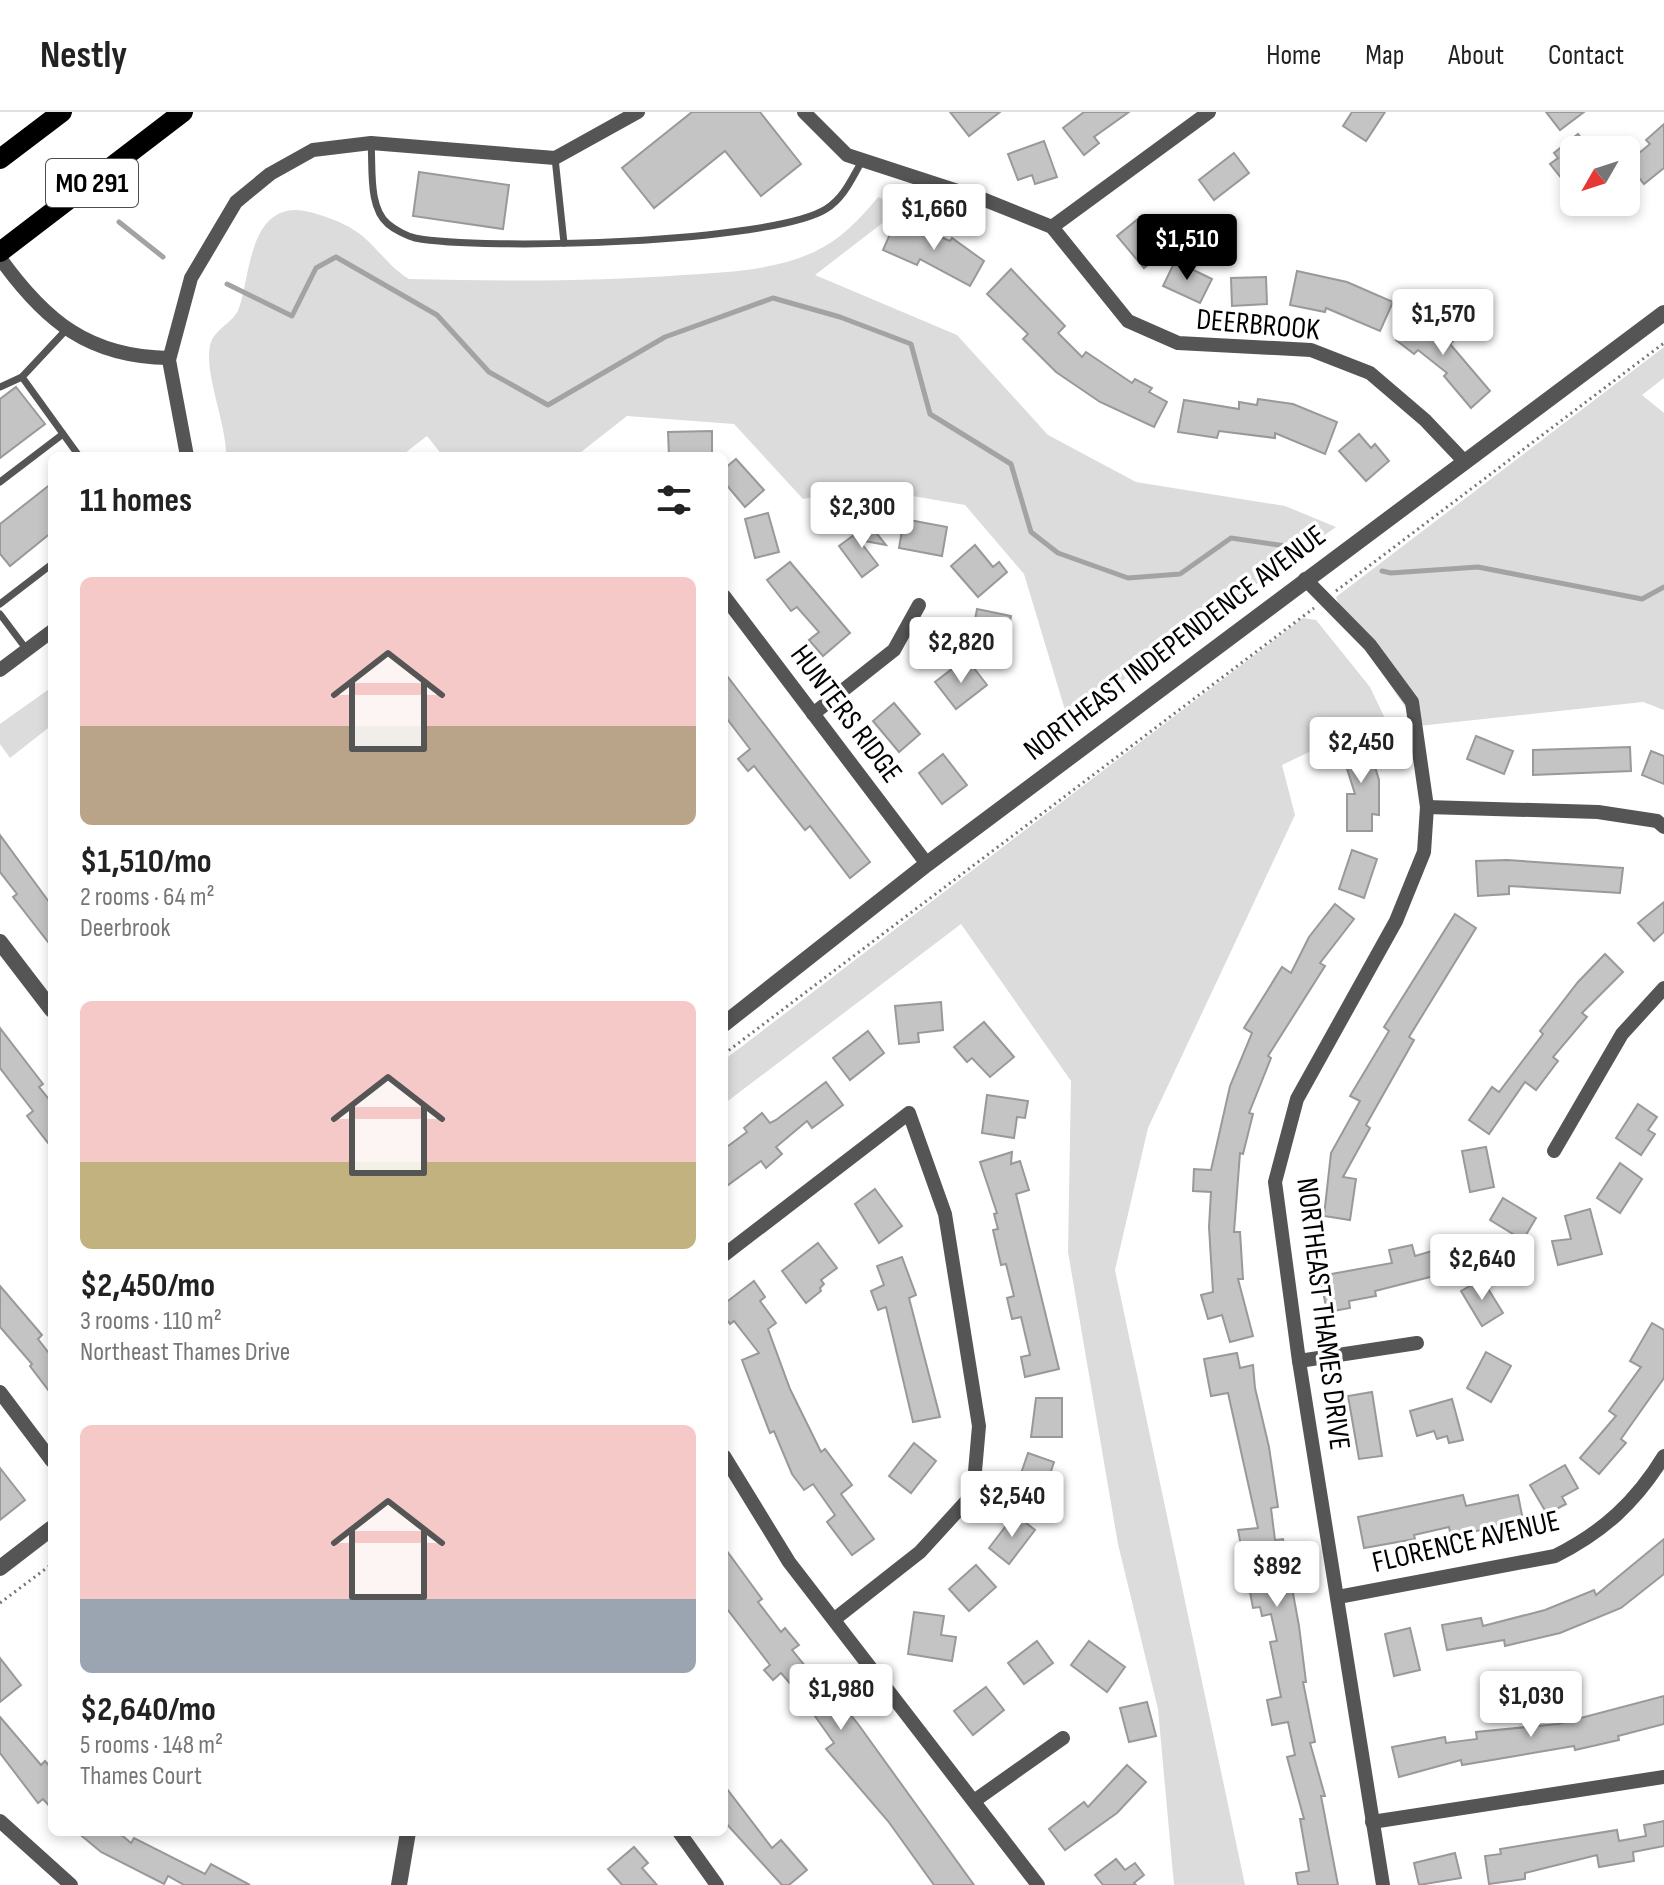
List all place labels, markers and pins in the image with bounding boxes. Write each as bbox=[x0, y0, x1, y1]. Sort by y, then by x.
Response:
pin: $1,660 bbox=[869, 184, 999, 252]
pin: $1,510 bbox=[1122, 214, 1252, 282]
pin: $1,570 bbox=[1378, 289, 1508, 357]
pin: $2,300 bbox=[797, 482, 927, 550]
pin: $2,820 bbox=[896, 617, 1026, 685]
pin: $2,450 bbox=[1296, 717, 1426, 785]
pin: $2,640 bbox=[1417, 1234, 1547, 1302]
pin: $2,540 bbox=[947, 1471, 1077, 1539]
pin: $892 bbox=[1230, 1541, 1324, 1609]
pin: $1,980 bbox=[776, 1664, 906, 1732]
pin: $1,030 bbox=[1466, 1671, 1596, 1739]

